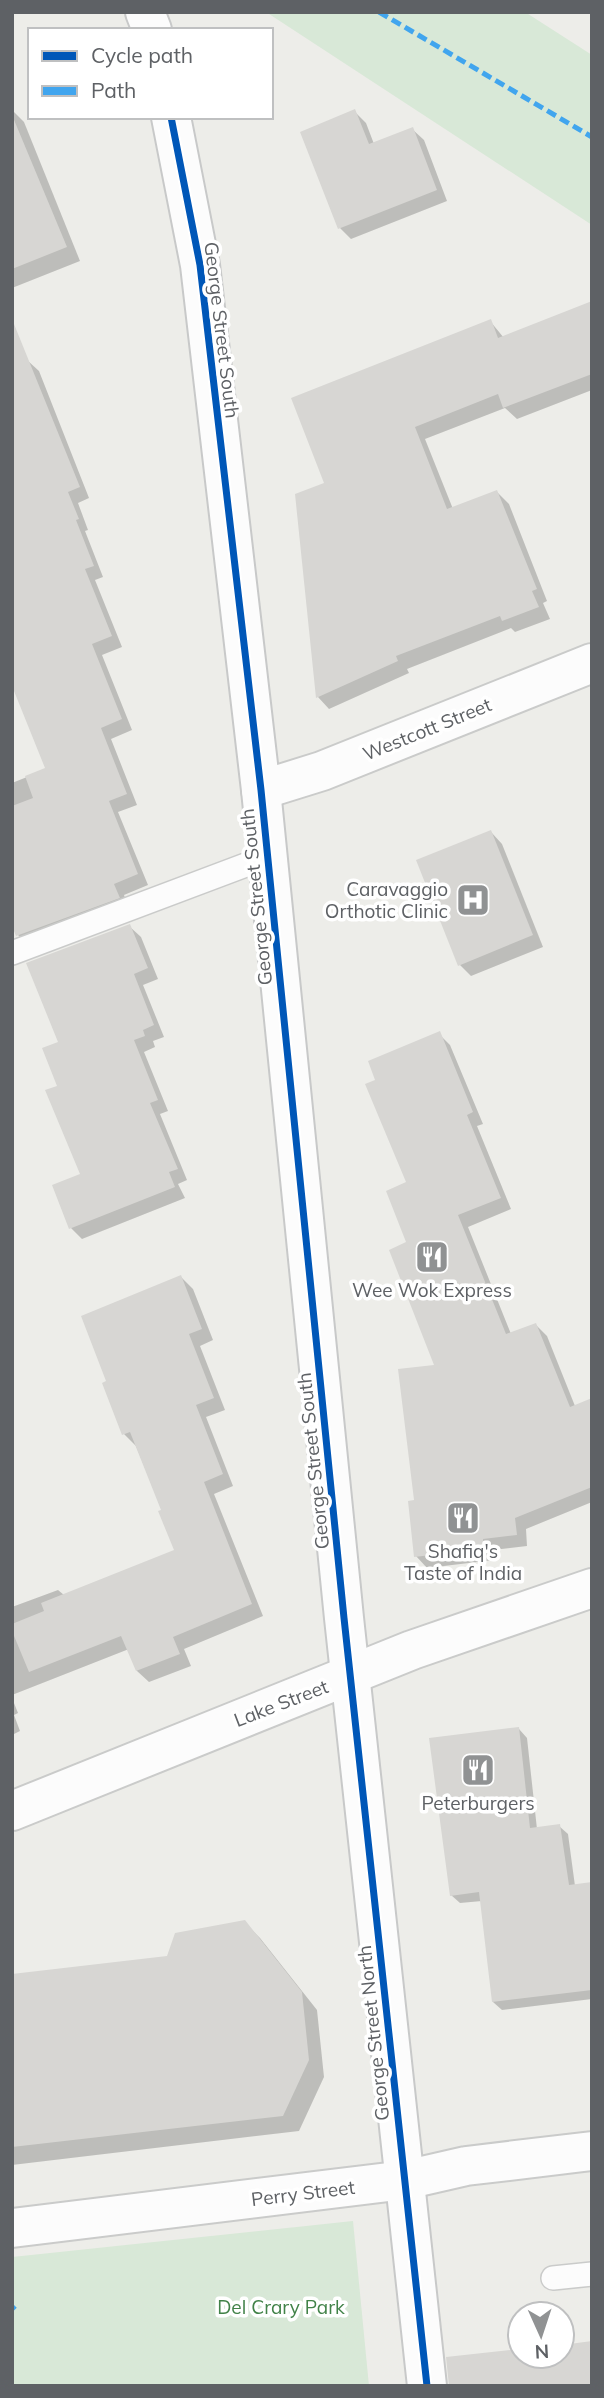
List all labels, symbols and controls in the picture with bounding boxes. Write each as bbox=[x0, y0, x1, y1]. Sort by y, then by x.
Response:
legend bbox=[28, 28, 273, 119]
text: Cycle path bbox=[91, 42, 193, 68]
text: Path bbox=[91, 77, 136, 103]
street label: George Street South bbox=[199, 240, 245, 420]
street label: Westcott Street bbox=[359, 692, 495, 766]
street label: George Street South bbox=[235, 807, 277, 987]
place label: Caravaggio Orthotic Clinic bbox=[325, 877, 448, 923]
hospital icon: Caravaggio Orthotic Clinic bbox=[454, 881, 492, 919]
restaurant icon: Wee Wok Express bbox=[413, 1238, 451, 1276]
place label: Wee Wok Express bbox=[352, 1278, 512, 1302]
street label: George Street South bbox=[292, 1371, 334, 1551]
restaurant icon: Shafiq's Taste of India bbox=[444, 1499, 482, 1537]
place label: Shafiq's Taste of India bbox=[404, 1539, 522, 1585]
street label: Lake Street bbox=[230, 1674, 332, 1732]
restaurant icon: Peterburgers bbox=[459, 1751, 497, 1789]
place label: Peterburgers bbox=[421, 1791, 535, 1815]
street label: George Street North bbox=[352, 1944, 394, 2122]
street label: Perry Street bbox=[250, 2175, 357, 2211]
park label: Del Crary Park bbox=[217, 2295, 345, 2319]
north arrow bbox=[506, 2300, 576, 2370]
text: N bbox=[534, 2340, 550, 2364]

